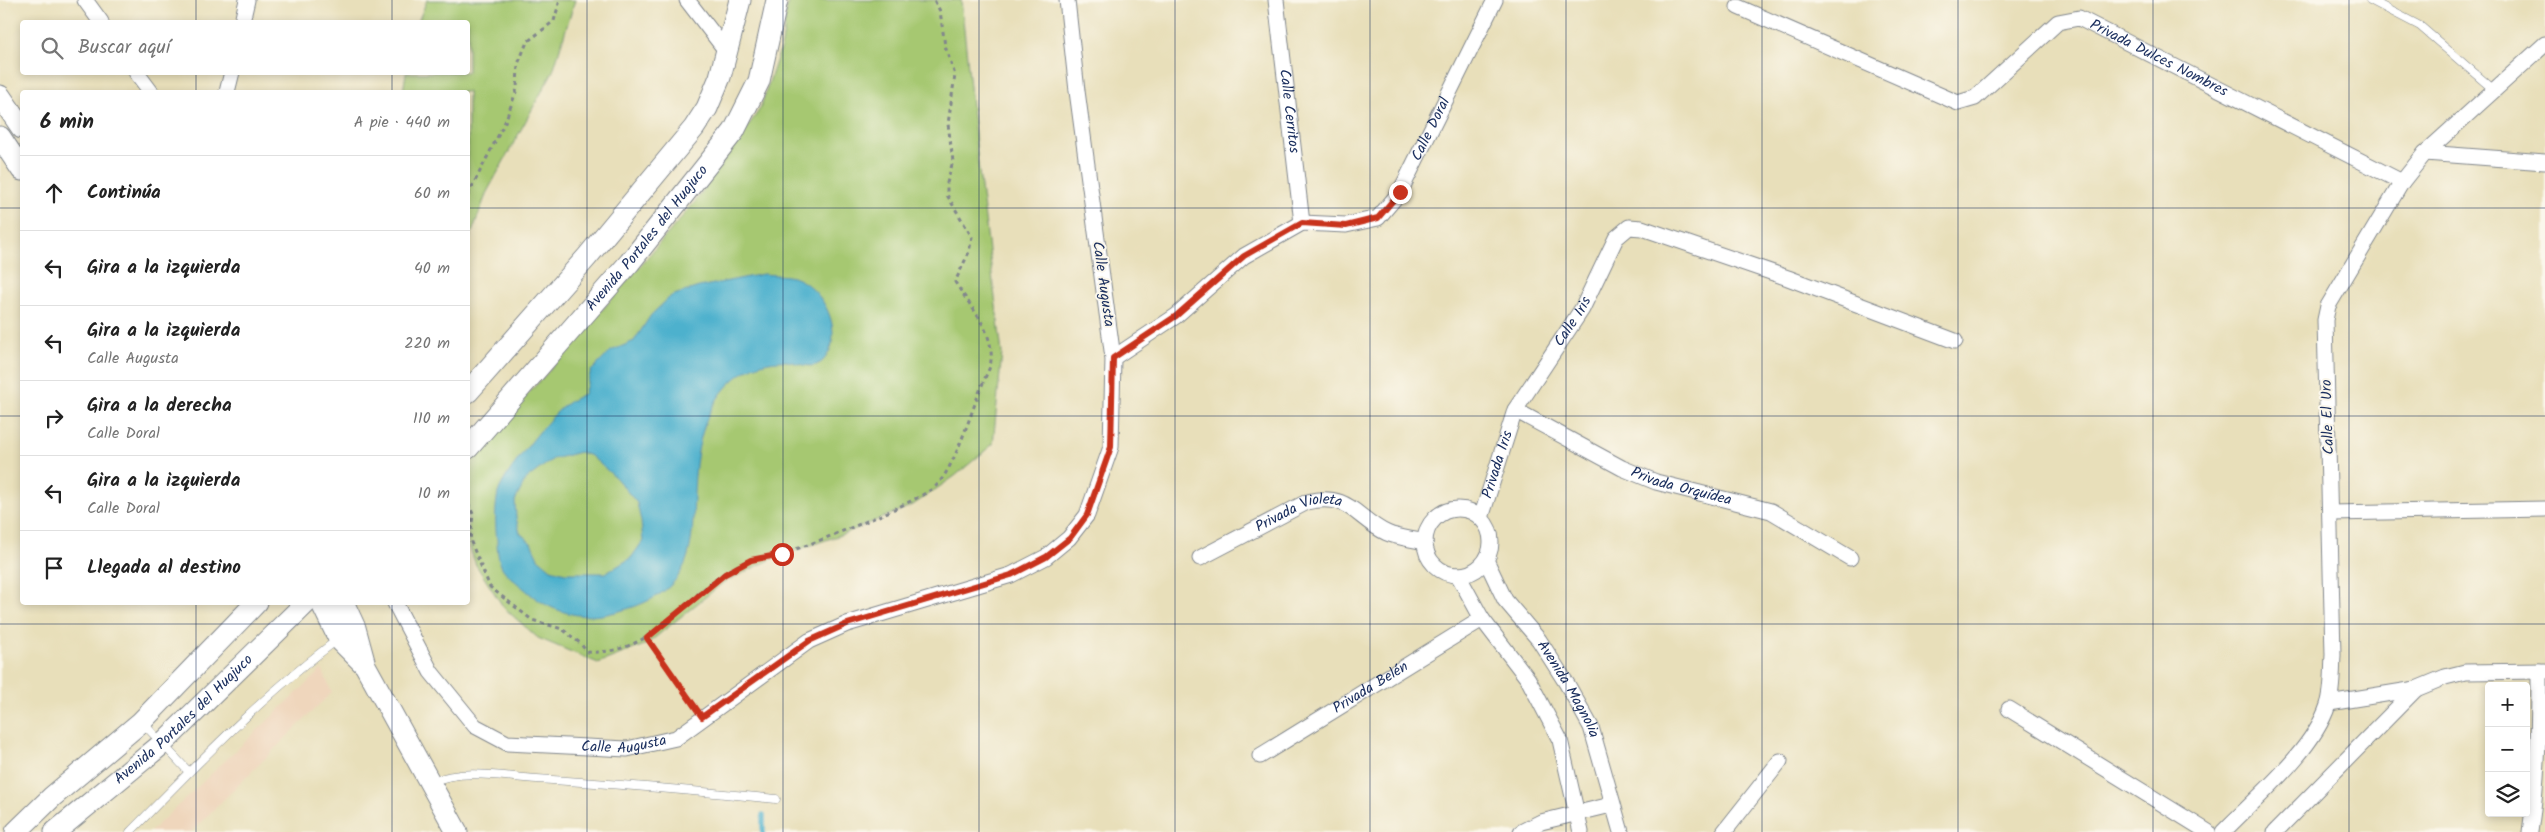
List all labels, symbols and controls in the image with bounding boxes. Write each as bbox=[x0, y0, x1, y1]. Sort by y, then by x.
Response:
street label: Privada Dulces Nombres bbox=[2085, 13, 2232, 104]
search box bbox=[20, 20, 470, 75]
text: Buscar aquí bbox=[78, 33, 170, 63]
icon: search bbox=[38, 34, 66, 62]
street label: Calle Cerritos bbox=[1272, 68, 1306, 155]
street label: Calle Doral bbox=[1405, 93, 1457, 165]
text: 6 min bbox=[40, 106, 94, 139]
text: A pie · 440 m bbox=[354, 110, 450, 135]
street label: Avenida Portales del Huajuco bbox=[580, 160, 715, 317]
text: Continúa bbox=[87, 178, 161, 208]
icon: ahead bbox=[40, 179, 68, 207]
text: 60 m bbox=[414, 181, 450, 206]
route end bbox=[1389, 181, 1412, 204]
street label: Calle Augusta bbox=[1085, 240, 1121, 328]
text: Gira a la izquierda bbox=[87, 253, 240, 283]
icon: left bbox=[40, 254, 68, 282]
text: 40 m bbox=[414, 256, 450, 281]
street label: Calle Iris bbox=[1548, 292, 1598, 352]
text: Gira a la izquierda bbox=[87, 316, 240, 346]
icon: left bbox=[40, 329, 68, 357]
text: 220 m bbox=[404, 331, 450, 356]
text: Calle Augusta bbox=[87, 346, 179, 371]
street label: Calle El Uro bbox=[2315, 379, 2341, 455]
text: Gira a la derecha bbox=[87, 391, 232, 421]
icon: right bbox=[40, 404, 68, 432]
text: 110 m bbox=[413, 406, 450, 431]
text: Calle Doral bbox=[87, 421, 160, 446]
street label: Privada Iris bbox=[1476, 427, 1520, 502]
street label: Privada Orquídea bbox=[1627, 461, 1734, 513]
text: Gira a la izquierda bbox=[87, 466, 240, 496]
icon: left bbox=[40, 479, 68, 507]
text: 10 m bbox=[418, 481, 450, 506]
street label: Privada Violeta bbox=[1251, 488, 1346, 539]
text: Calle Doral bbox=[87, 496, 160, 521]
route start bbox=[771, 543, 794, 566]
text: Llegada al destino bbox=[87, 553, 241, 583]
icon: arrive bbox=[40, 554, 68, 582]
street label: Avenida Magnolia bbox=[1530, 636, 1605, 740]
street label: Avenida Portales del Huajuco bbox=[109, 649, 259, 791]
street label: Privada Belén bbox=[1328, 655, 1413, 720]
map controls bbox=[2485, 682, 2530, 817]
button: + bbox=[2485, 682, 2530, 727]
button: − bbox=[2485, 727, 2530, 772]
street label: Calle Augusta bbox=[581, 728, 669, 761]
button: layers bbox=[2485, 772, 2530, 817]

